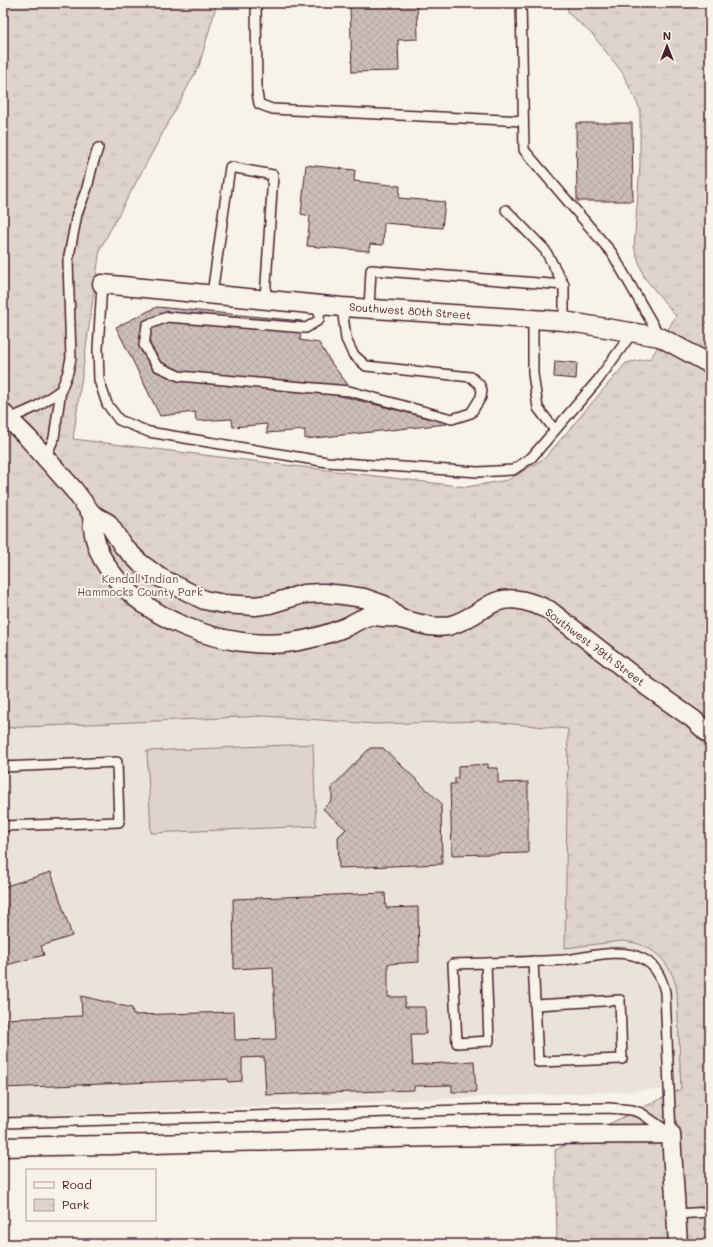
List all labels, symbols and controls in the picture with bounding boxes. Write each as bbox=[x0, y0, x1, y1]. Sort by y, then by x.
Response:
north arrow bbox=[647, 26, 687, 66]
text: N bbox=[663, 28, 671, 43]
street label: Southwest 80th Street bbox=[349, 299, 471, 322]
park label: Kendall Indian Hammocks County Park bbox=[77, 571, 203, 599]
street label: Southwest 79th Street bbox=[542, 604, 648, 689]
legend bbox=[26, 1169, 156, 1221]
text: Road bbox=[62, 1176, 92, 1192]
text: Park bbox=[62, 1196, 89, 1212]

